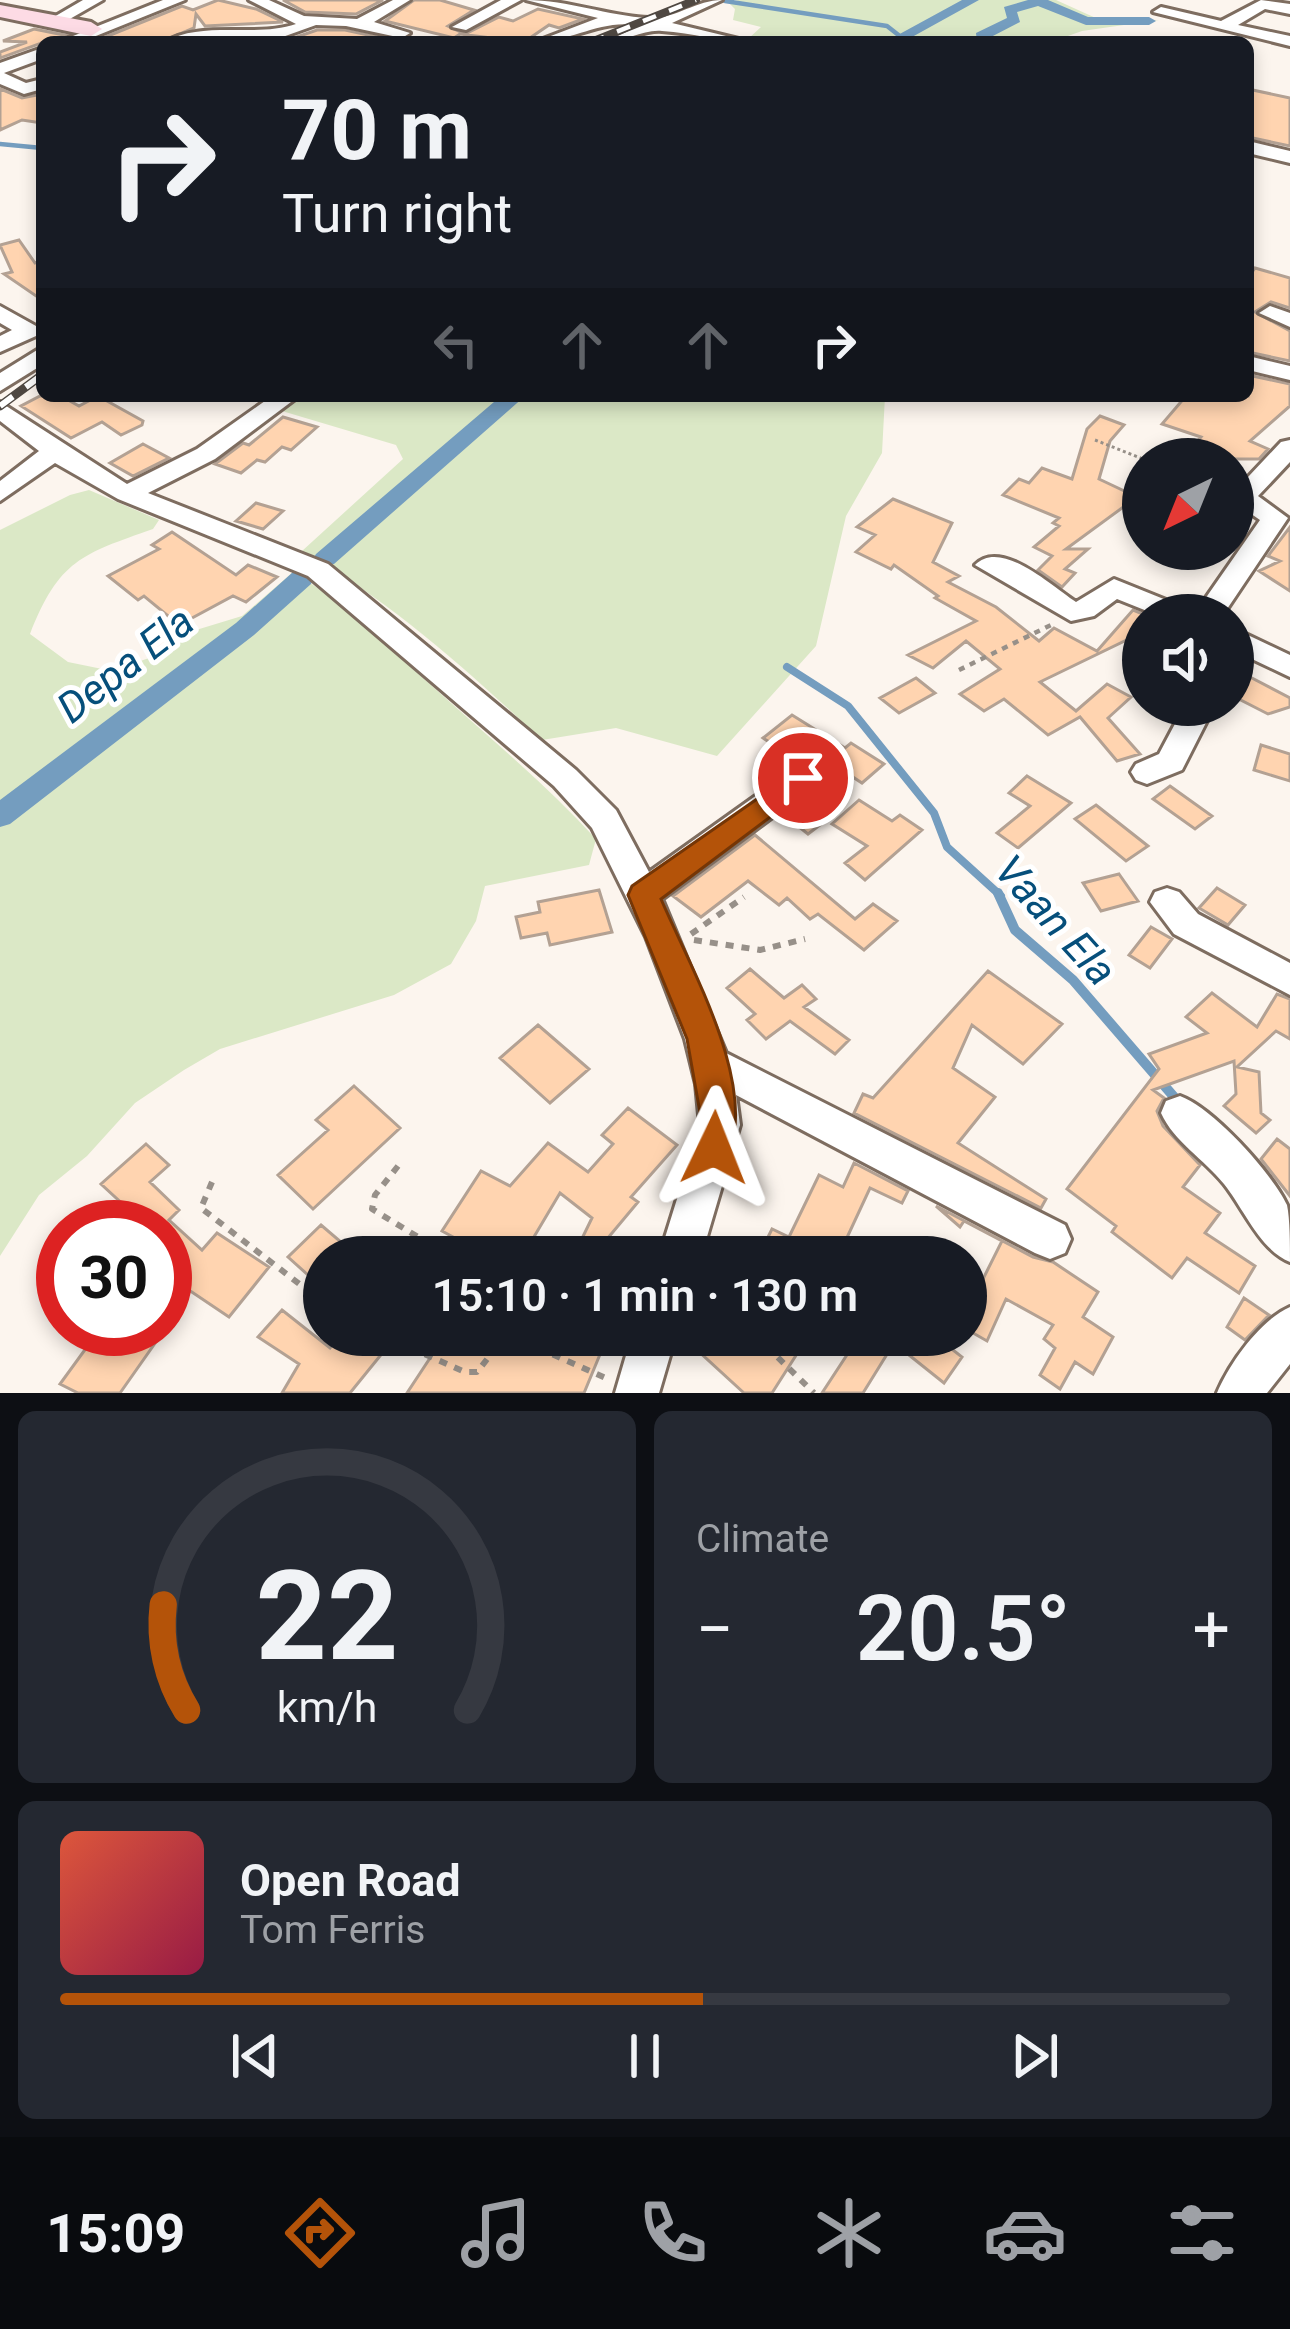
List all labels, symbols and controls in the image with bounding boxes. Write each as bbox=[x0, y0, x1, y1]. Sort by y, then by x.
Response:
text: 70 m bbox=[282, 81, 472, 180]
icon: right bbox=[84, 84, 240, 240]
text: Turn right bbox=[282, 182, 512, 245]
icon: left bbox=[423, 312, 489, 378]
icon: ahead bbox=[549, 312, 615, 378]
icon: ahead bbox=[675, 312, 741, 378]
icon: right bbox=[801, 312, 867, 378]
north arrow bbox=[1122, 438, 1254, 570]
map controls bbox=[1122, 438, 1254, 726]
button: sound bbox=[1122, 594, 1254, 726]
water label: Depa Ela bbox=[48, 596, 203, 733]
pin bbox=[752, 727, 854, 829]
icon: arrive bbox=[770, 745, 836, 811]
water label: Vaan Ela bbox=[985, 845, 1126, 995]
position arrow bbox=[651, 1085, 777, 1211]
speed limit sign: 30 bbox=[36, 1200, 192, 1356]
text: 15:10 · 1 min · 130 m bbox=[432, 1269, 858, 1322]
text: Climate bbox=[696, 1516, 829, 1562]
text: 22 bbox=[255, 1543, 399, 1689]
text: 20.5° bbox=[856, 1577, 1070, 1682]
text: − bbox=[696, 1591, 734, 1668]
text: + bbox=[1193, 1591, 1230, 1668]
text: km/h bbox=[277, 1682, 377, 1732]
text: Open Road bbox=[240, 1854, 461, 1907]
text: Tom Ferris bbox=[240, 1907, 425, 1953]
icon: previous bbox=[222, 2023, 288, 2089]
icon: pause bbox=[612, 2023, 678, 2089]
icon: next bbox=[1002, 2023, 1068, 2089]
icon: directions bbox=[278, 2191, 362, 2275]
icon: music bbox=[454, 2191, 538, 2275]
icon: phone bbox=[631, 2191, 715, 2275]
icon: climate bbox=[807, 2191, 891, 2275]
icon: car bbox=[983, 2191, 1067, 2275]
icon: filters bbox=[1160, 2191, 1244, 2275]
text: 15:09 bbox=[46, 2202, 185, 2265]

